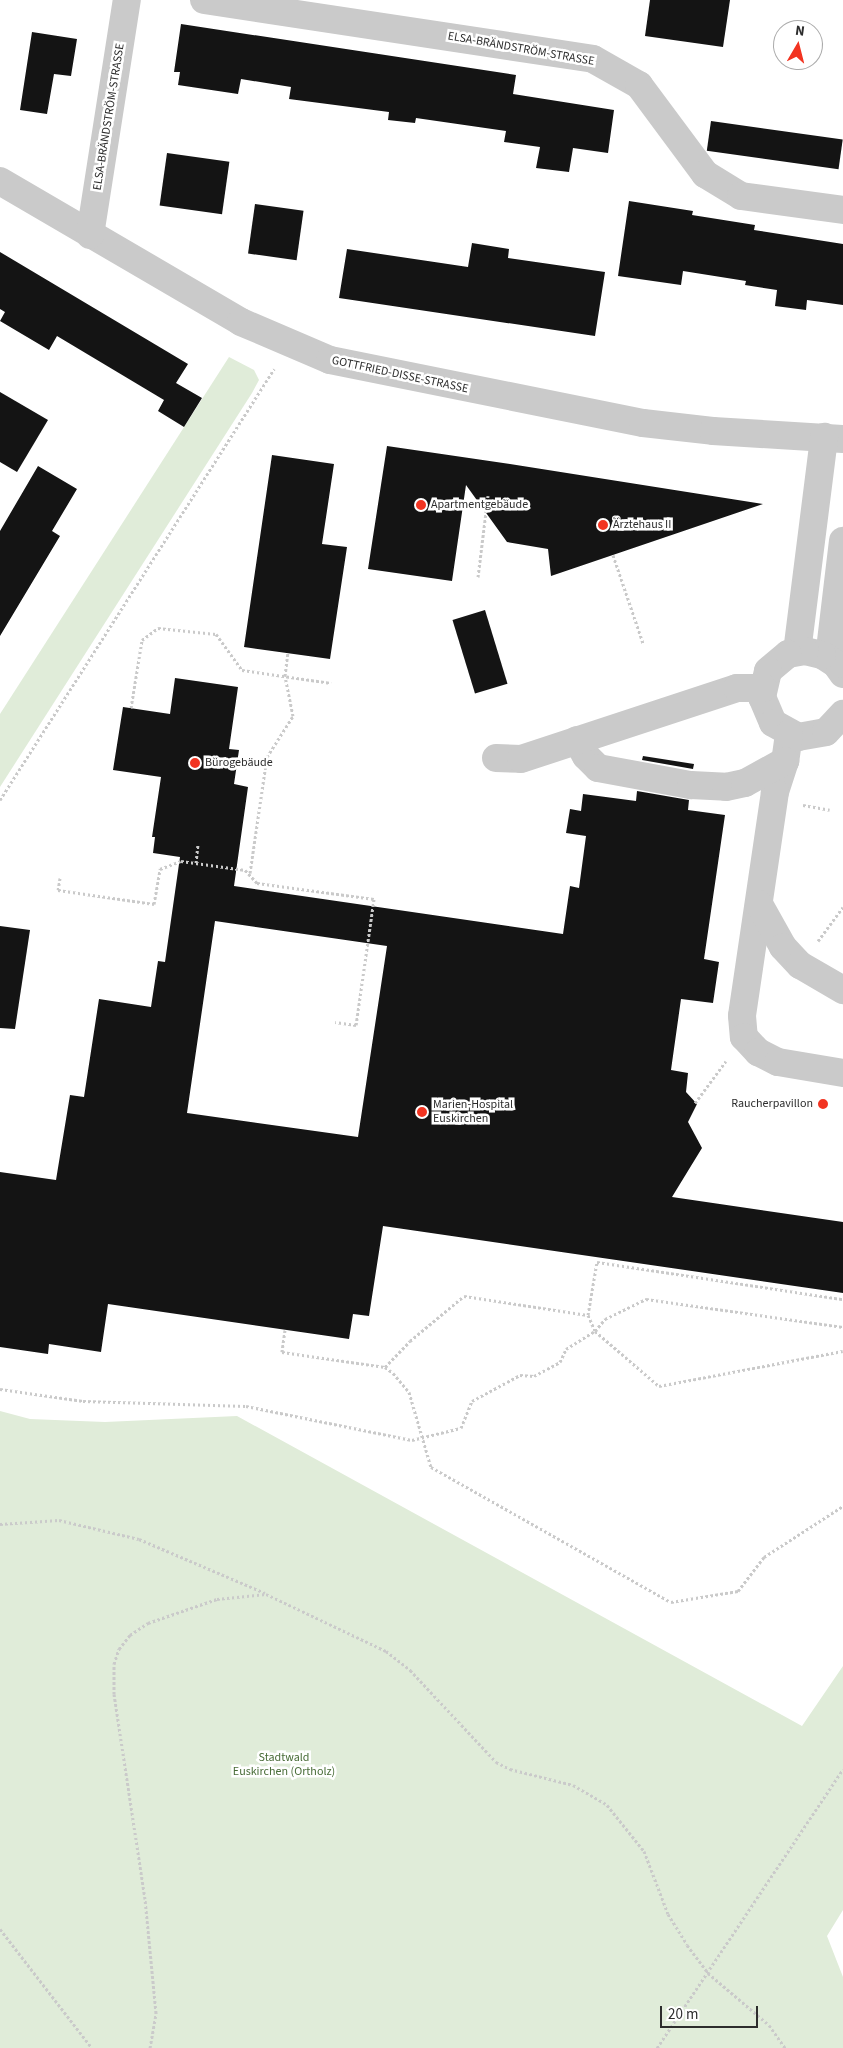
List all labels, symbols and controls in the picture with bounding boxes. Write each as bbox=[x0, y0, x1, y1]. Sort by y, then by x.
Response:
north arrow bbox=[773, 20, 823, 70]
text: N bbox=[794, 21, 806, 42]
street label: ELSA-BRÄNDSTRÖM-STRASSE bbox=[447, 29, 595, 69]
street label: ELSA-BRÄNDSTRÖM-STRASSE bbox=[90, 43, 128, 191]
street label: GOTTFRIED-DISSE-STRASSE bbox=[330, 353, 470, 397]
place label: Apartmentgebäude bbox=[431, 498, 528, 512]
marker: Apartmentgebäude bbox=[415, 499, 427, 511]
place label: Ärztehaus II bbox=[613, 518, 671, 532]
marker: Ärztehaus II bbox=[597, 519, 609, 531]
place label: Bürogebäude bbox=[205, 756, 273, 770]
marker: Bürogebäude bbox=[189, 757, 201, 769]
place label: Raucherpavillon bbox=[731, 1097, 813, 1111]
place label: Marien-Hospital Euskirchen bbox=[433, 1098, 513, 1126]
marker: Raucherpavillon bbox=[817, 1098, 829, 1110]
marker: Marien-Hospital Euskirchen bbox=[415, 1105, 429, 1119]
park label: Stadtwald Euskirchen (Ortholz) bbox=[233, 1751, 335, 1779]
scale bar bbox=[663, 1996, 760, 2028]
text: 20 m bbox=[668, 2004, 698, 2025]

